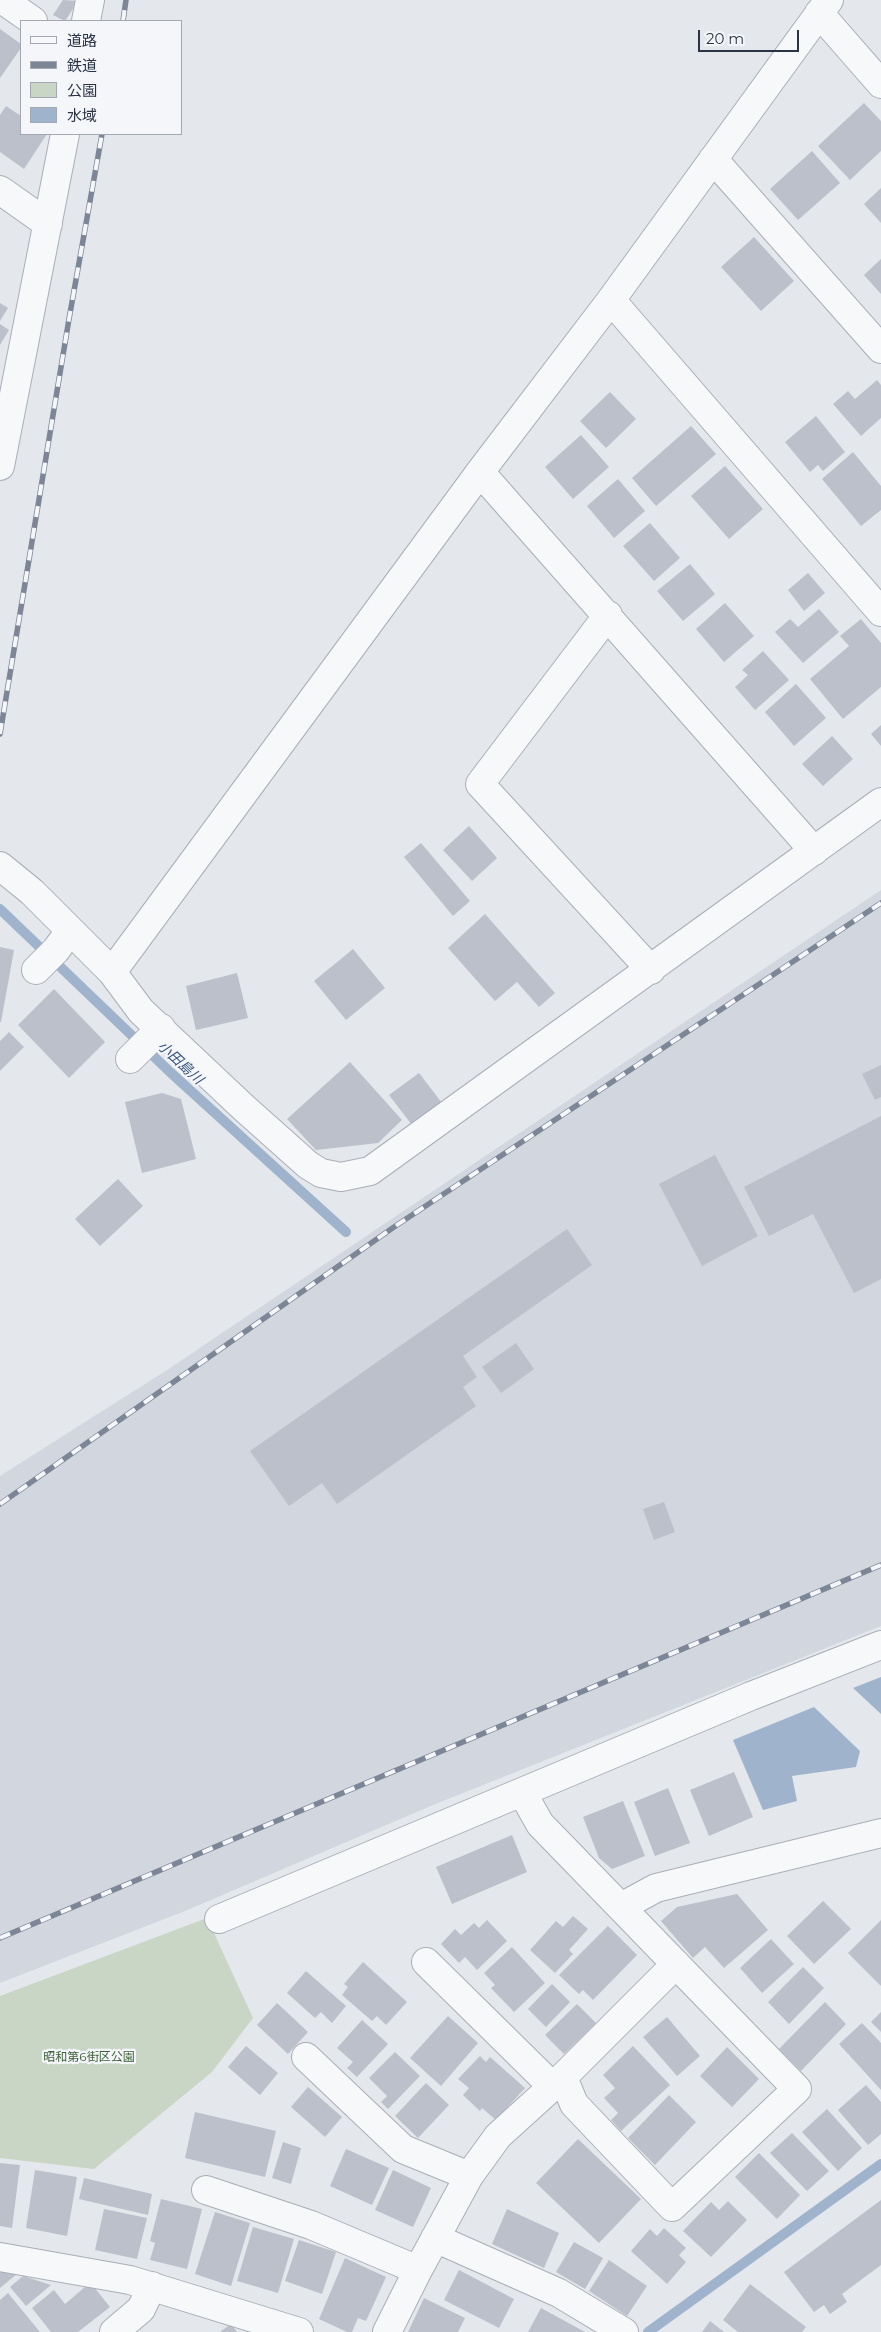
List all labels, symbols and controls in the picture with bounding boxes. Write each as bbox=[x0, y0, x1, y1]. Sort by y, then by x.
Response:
legend bbox=[20, 20, 182, 135]
scale bar bbox=[701, 20, 802, 52]
text: 20 m bbox=[706, 29, 744, 48]
text: 道路 bbox=[67, 31, 97, 50]
text: 鉄道 bbox=[67, 56, 97, 75]
text: 公園 bbox=[67, 81, 97, 100]
text: 水域 bbox=[67, 106, 97, 125]
water label: 小田島川 bbox=[154, 1038, 206, 1088]
park label: 昭和第6街区公園 bbox=[43, 2050, 135, 2064]

